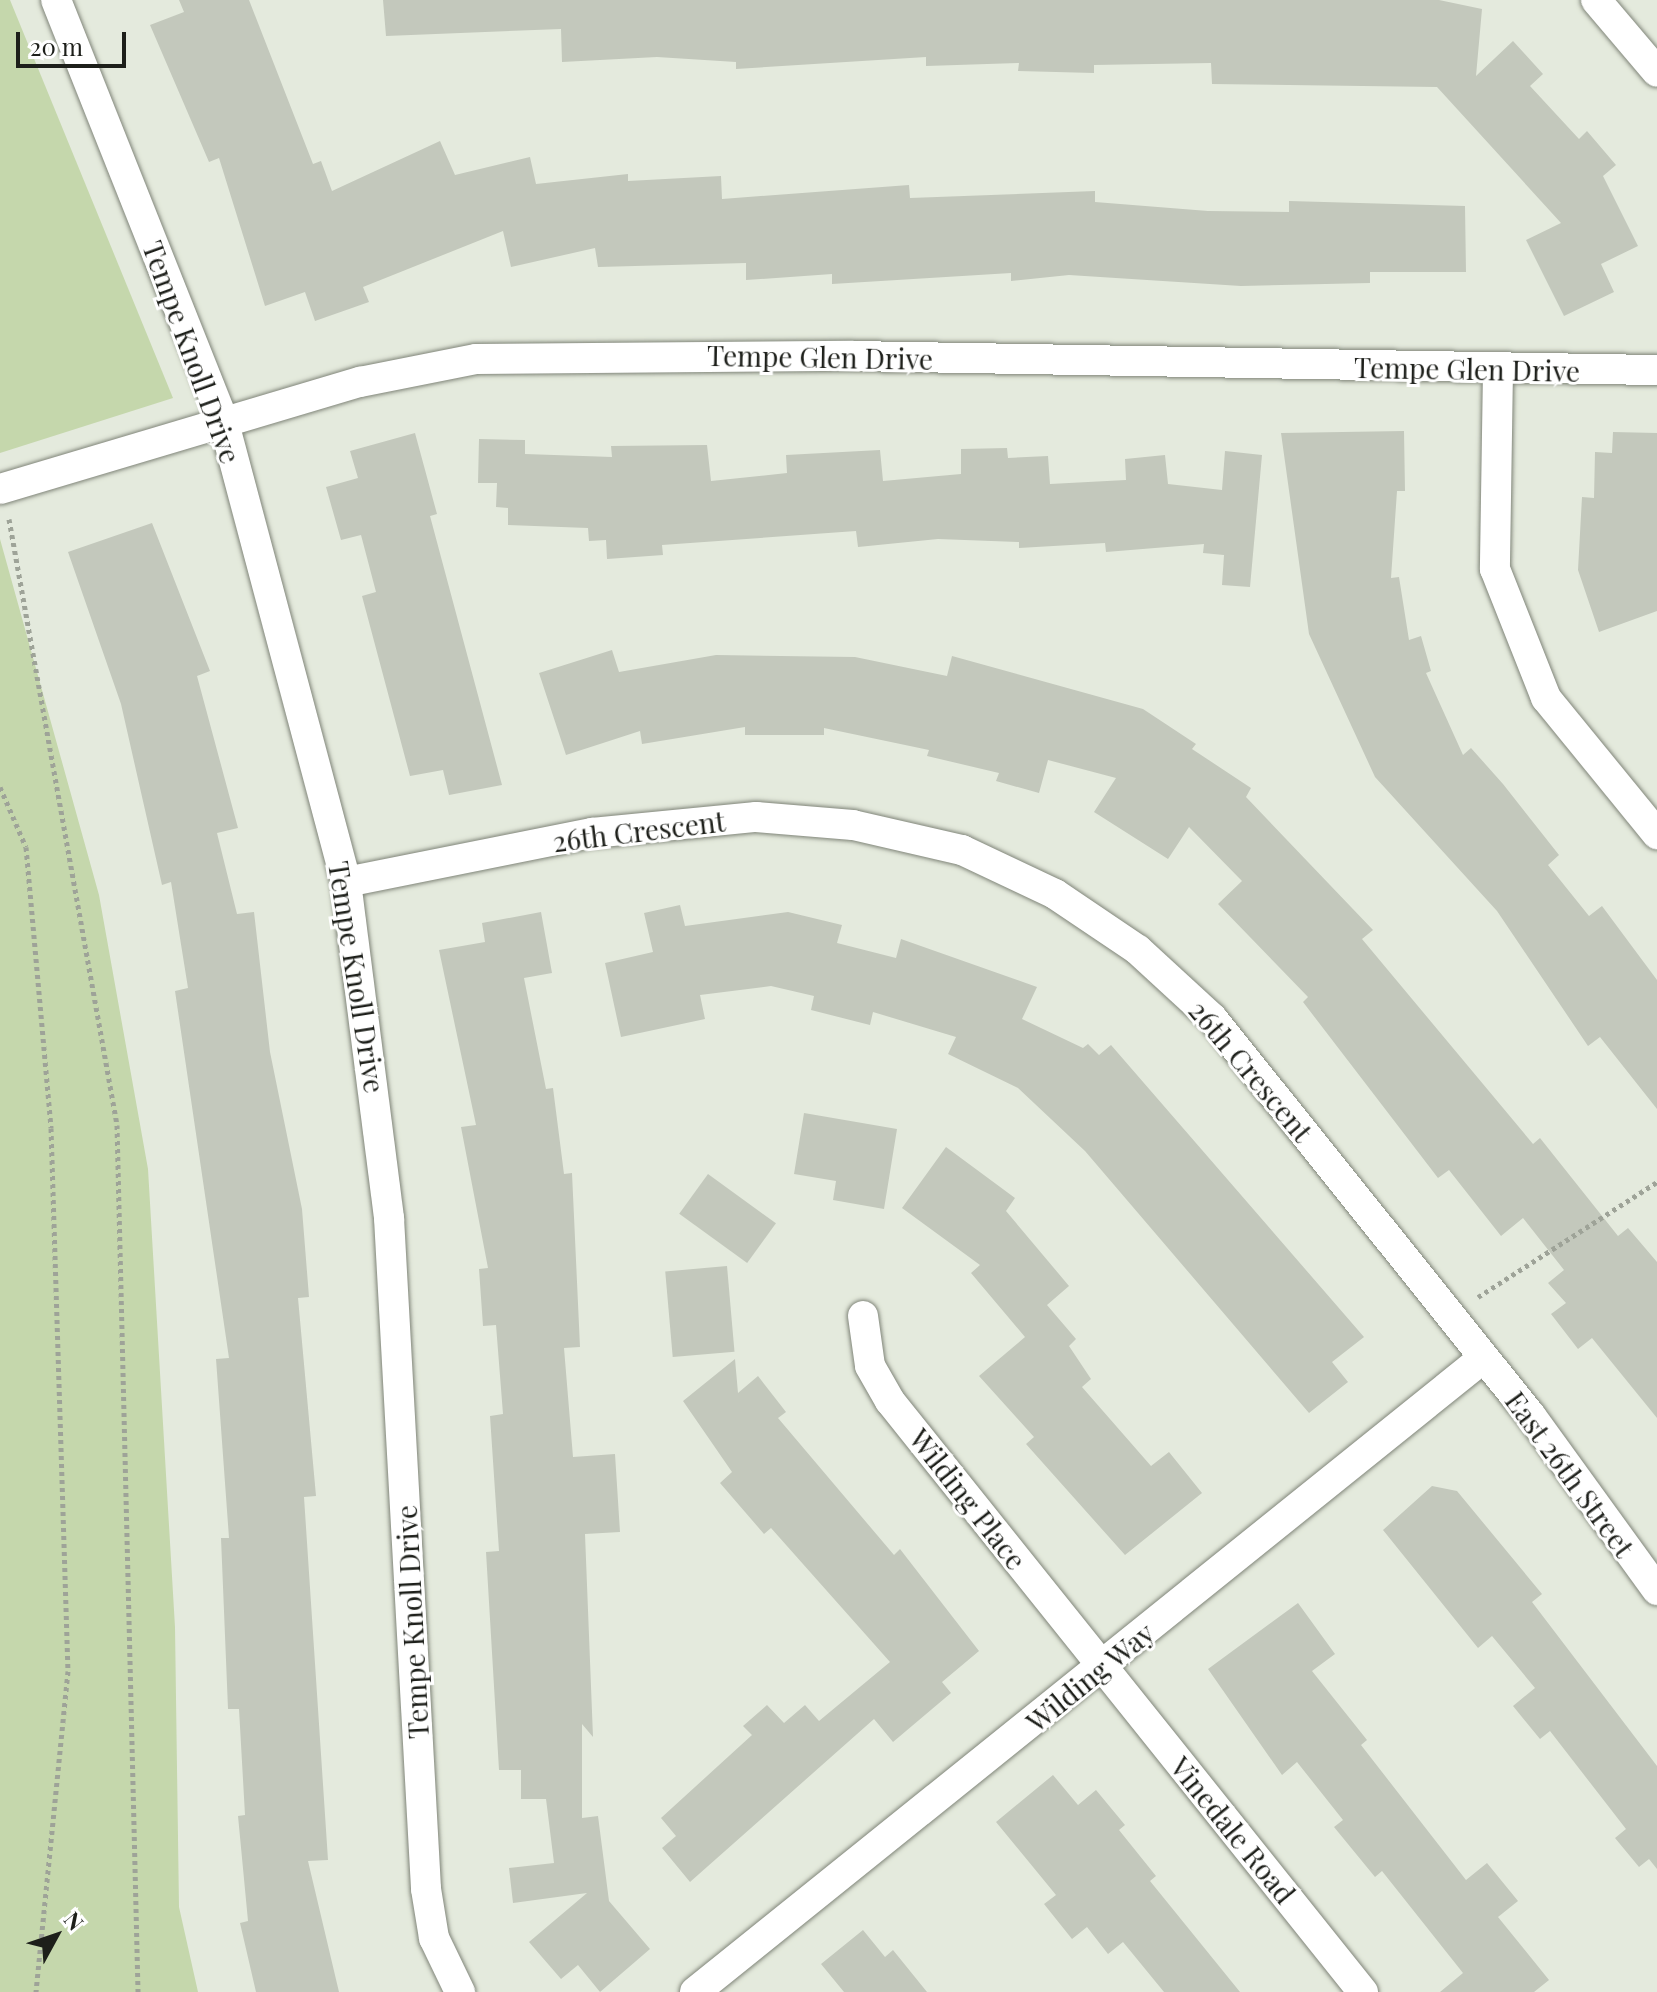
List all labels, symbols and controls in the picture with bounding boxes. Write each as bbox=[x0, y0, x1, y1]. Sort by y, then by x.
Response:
scale bar bbox=[20, 16, 130, 66]
text: 20 m bbox=[30, 30, 83, 62]
street label: Tempe Knoll Drive bbox=[136, 236, 248, 468]
street label: Tempe Glen Drive bbox=[707, 338, 933, 376]
street label: Tempe Glen Drive bbox=[1354, 350, 1580, 388]
street label: 26th Crescent bbox=[551, 804, 727, 858]
street label: Tempe Knoll Drive bbox=[322, 859, 392, 1095]
street label: 26th Crescent bbox=[1182, 994, 1320, 1148]
street label: East 26th Street bbox=[1499, 1385, 1641, 1563]
street label: Wilding Place bbox=[903, 1422, 1033, 1576]
street label: Tempe Knoll Drive bbox=[389, 1504, 435, 1740]
street label: Wilding Way bbox=[1019, 1615, 1161, 1739]
street label: Vinedale Road bbox=[1164, 1750, 1302, 1910]
north arrow bbox=[16, 1896, 96, 1976]
text: N bbox=[58, 1905, 91, 1936]

